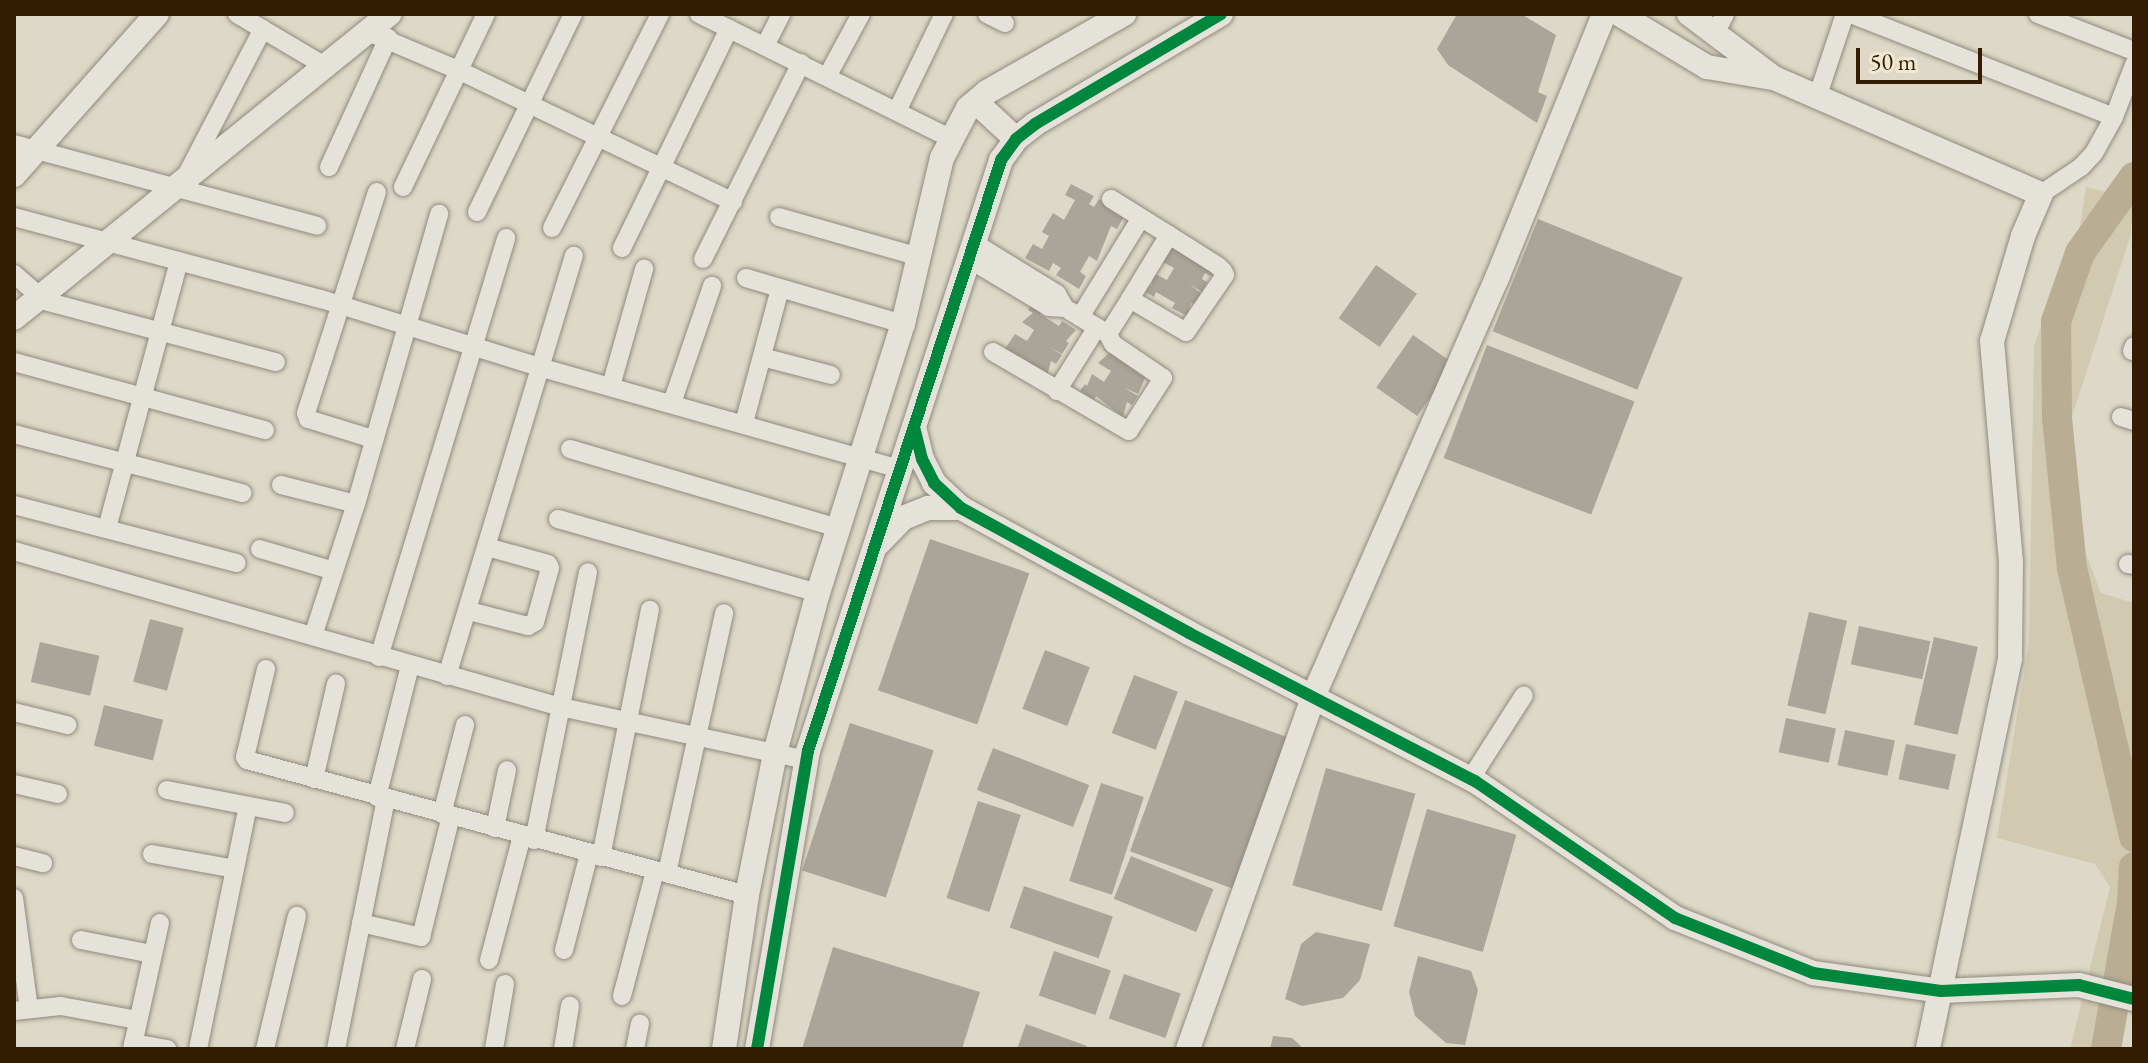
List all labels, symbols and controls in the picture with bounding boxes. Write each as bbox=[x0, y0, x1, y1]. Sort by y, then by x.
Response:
scale bar bbox=[1860, 32, 1986, 82]
text: 50 m bbox=[1870, 46, 1917, 77]

